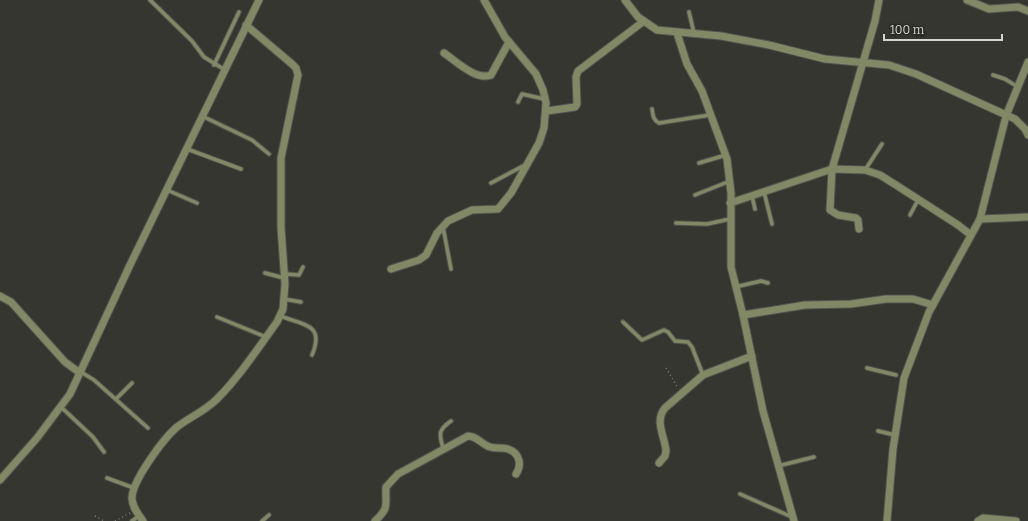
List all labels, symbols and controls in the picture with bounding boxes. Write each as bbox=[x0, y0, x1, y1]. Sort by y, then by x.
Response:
scale bar bbox=[884, 16, 1002, 42]
text: 100 m bbox=[890, 23, 925, 37]

